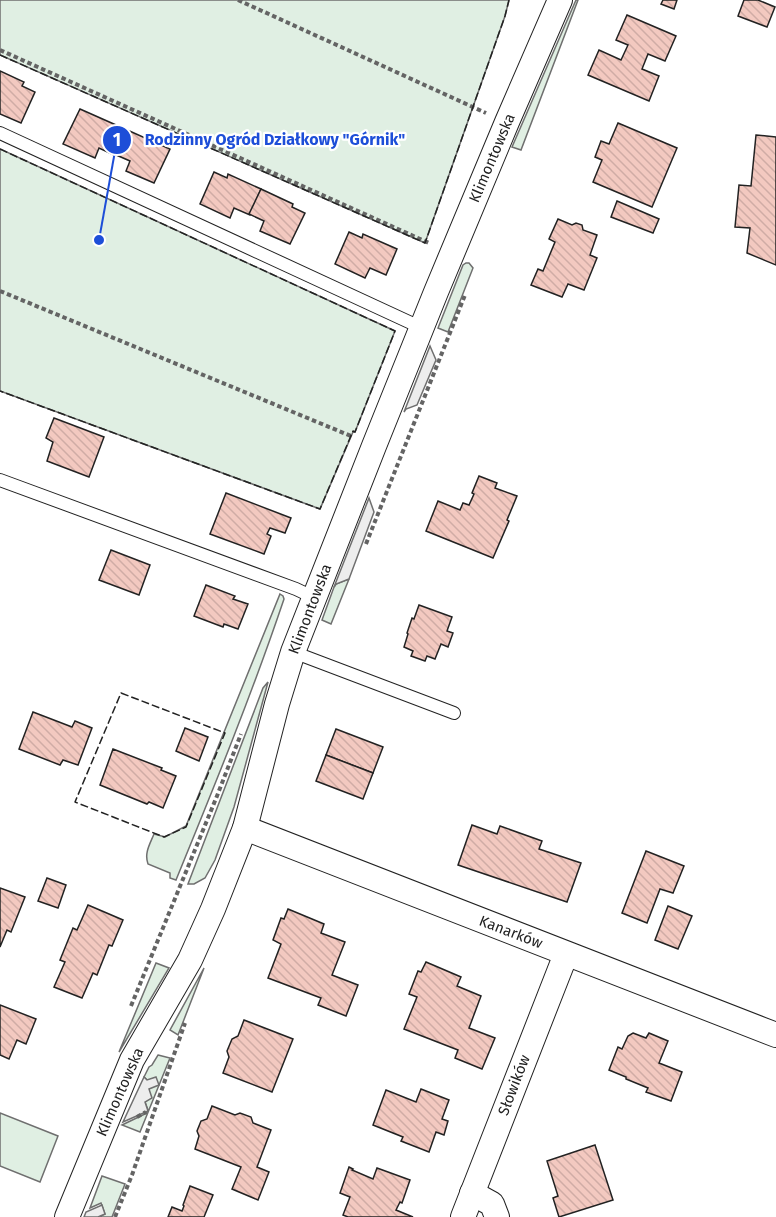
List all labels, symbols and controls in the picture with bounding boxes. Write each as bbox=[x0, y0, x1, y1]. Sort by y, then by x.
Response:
street label: Klimontowska bbox=[465, 111, 519, 205]
callout: Rodzinny Ogród Działkowy "Górnik" bbox=[102, 123, 417, 157]
text: 1 bbox=[113, 129, 121, 151]
text: Rodzinny Ogród Działkowy "Górnik" bbox=[145, 130, 405, 149]
street label: Klimontowska bbox=[285, 561, 335, 657]
street label: Kanarków bbox=[477, 912, 546, 952]
street label: Klimontowska bbox=[92, 1045, 148, 1139]
street label: Słowików bbox=[494, 1052, 534, 1118]

